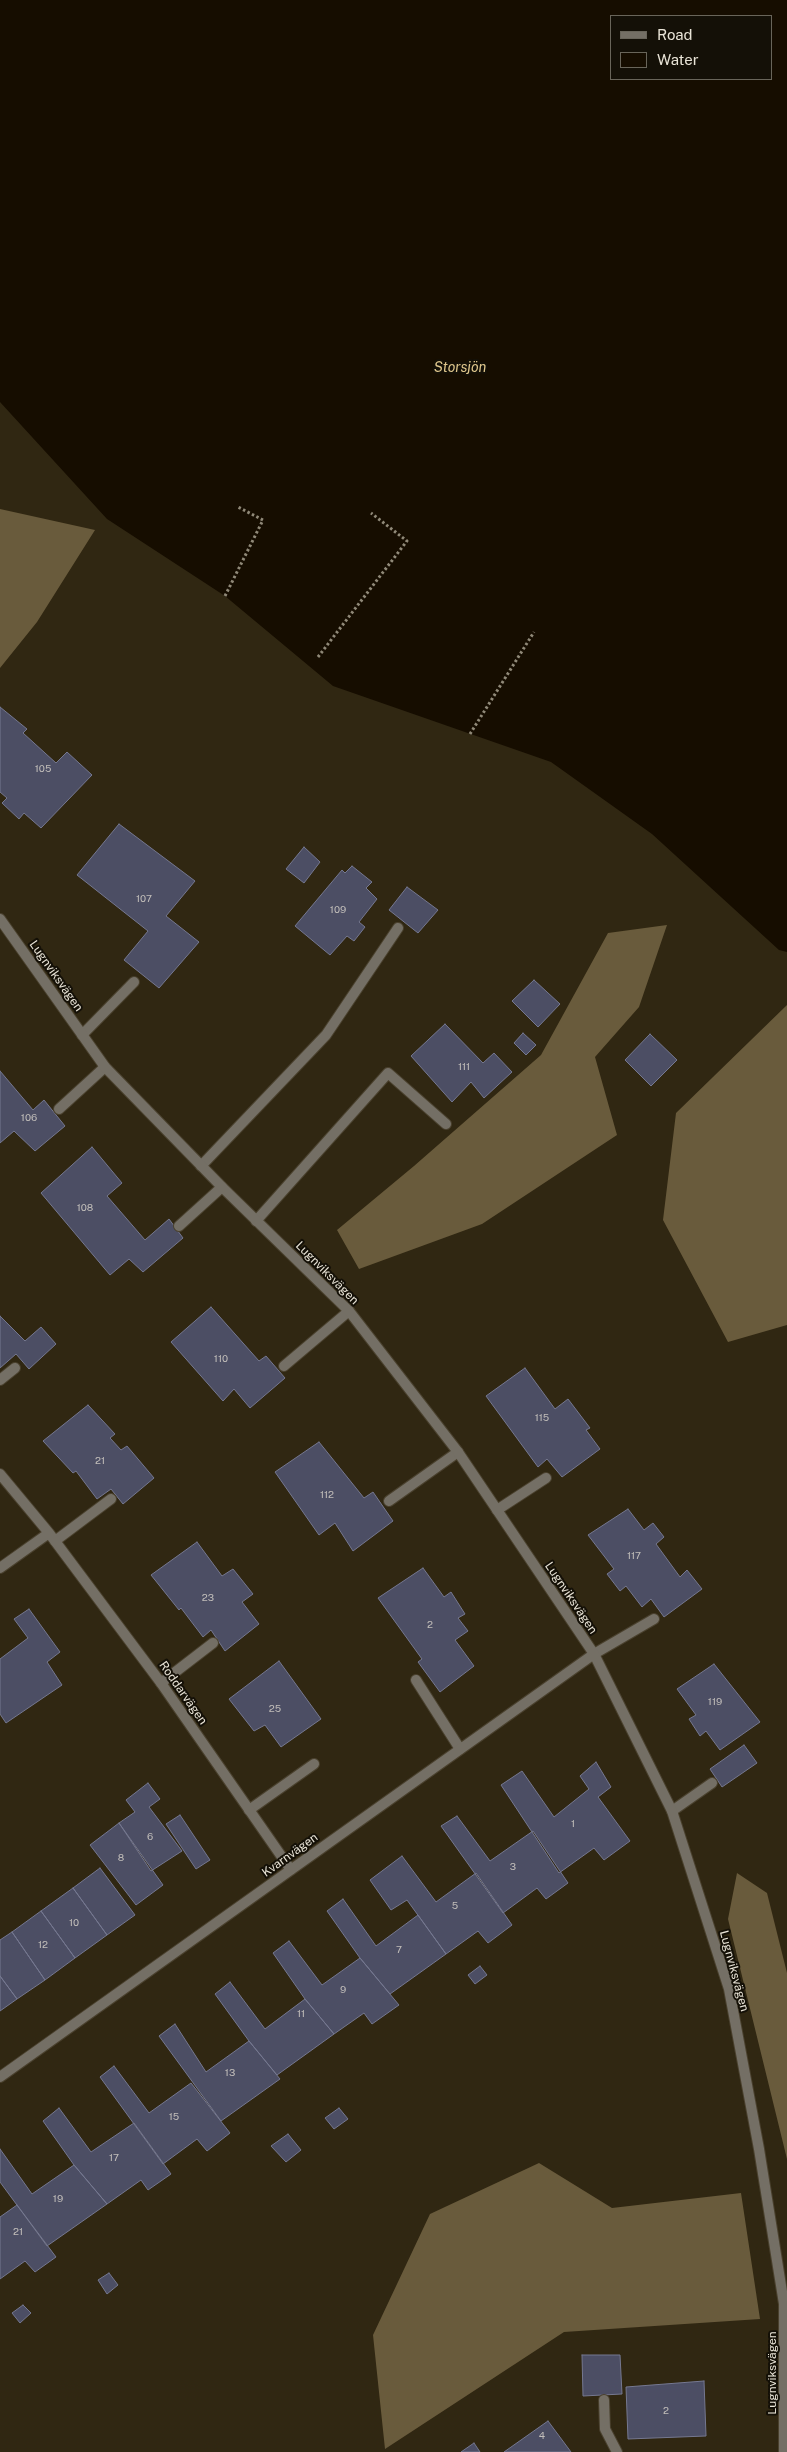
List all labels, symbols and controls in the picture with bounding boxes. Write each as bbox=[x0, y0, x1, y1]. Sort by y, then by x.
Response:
legend bbox=[610, 15, 772, 80]
text: Road bbox=[657, 26, 693, 43]
text: Water bbox=[657, 51, 699, 68]
water label: Storsjön bbox=[434, 360, 486, 376]
house number: 105 bbox=[35, 763, 51, 775]
house number: 107 bbox=[136, 893, 152, 905]
house number: 109 bbox=[330, 904, 346, 916]
street label: Lugnviksvägen bbox=[26, 938, 86, 1014]
house number: 111 bbox=[458, 1061, 470, 1073]
house number: 106 bbox=[21, 1112, 37, 1124]
house number: 108 bbox=[77, 1202, 93, 1214]
street label: Lugnviksvägen bbox=[292, 1238, 362, 1308]
house number: 110 bbox=[214, 1353, 228, 1365]
house number: 115 bbox=[535, 1412, 549, 1424]
house number: 21 bbox=[95, 1455, 105, 1467]
house number: 112 bbox=[320, 1489, 334, 1501]
house number: 117 bbox=[627, 1550, 641, 1562]
street label: Lugnviksvägen bbox=[542, 1559, 600, 1637]
house number: 23 bbox=[202, 1592, 214, 1604]
house number: 2 bbox=[427, 1619, 433, 1631]
street label: Roddarvägen bbox=[156, 1659, 210, 1727]
house number: 119 bbox=[708, 1696, 722, 1708]
house number: 25 bbox=[269, 1703, 281, 1715]
house number: 1 bbox=[571, 1818, 575, 1830]
street label: Kvarnvägen bbox=[259, 1830, 321, 1880]
house number: 6 bbox=[147, 1831, 153, 1843]
house number: 8 bbox=[118, 1852, 124, 1864]
house number: 3 bbox=[510, 1861, 516, 1873]
house number: 5 bbox=[452, 1900, 458, 1912]
house number: 10 bbox=[69, 1917, 79, 1929]
street label: Lugnviksvägen bbox=[716, 1929, 752, 2013]
house number: 12 bbox=[38, 1939, 48, 1951]
house number: 7 bbox=[396, 1944, 402, 1956]
house number: 9 bbox=[340, 1984, 346, 1996]
house number: 11 bbox=[297, 2008, 305, 2020]
house number: 13 bbox=[225, 2067, 235, 2079]
house number: 15 bbox=[169, 2111, 179, 2123]
house number: 17 bbox=[109, 2152, 119, 2164]
house number: 19 bbox=[53, 2193, 63, 2205]
house number: 21 bbox=[13, 2226, 23, 2238]
street label: Lugnviksvägen bbox=[765, 2331, 779, 2415]
house number: 2 bbox=[663, 2405, 669, 2417]
house number: 4 bbox=[539, 2430, 545, 2442]

